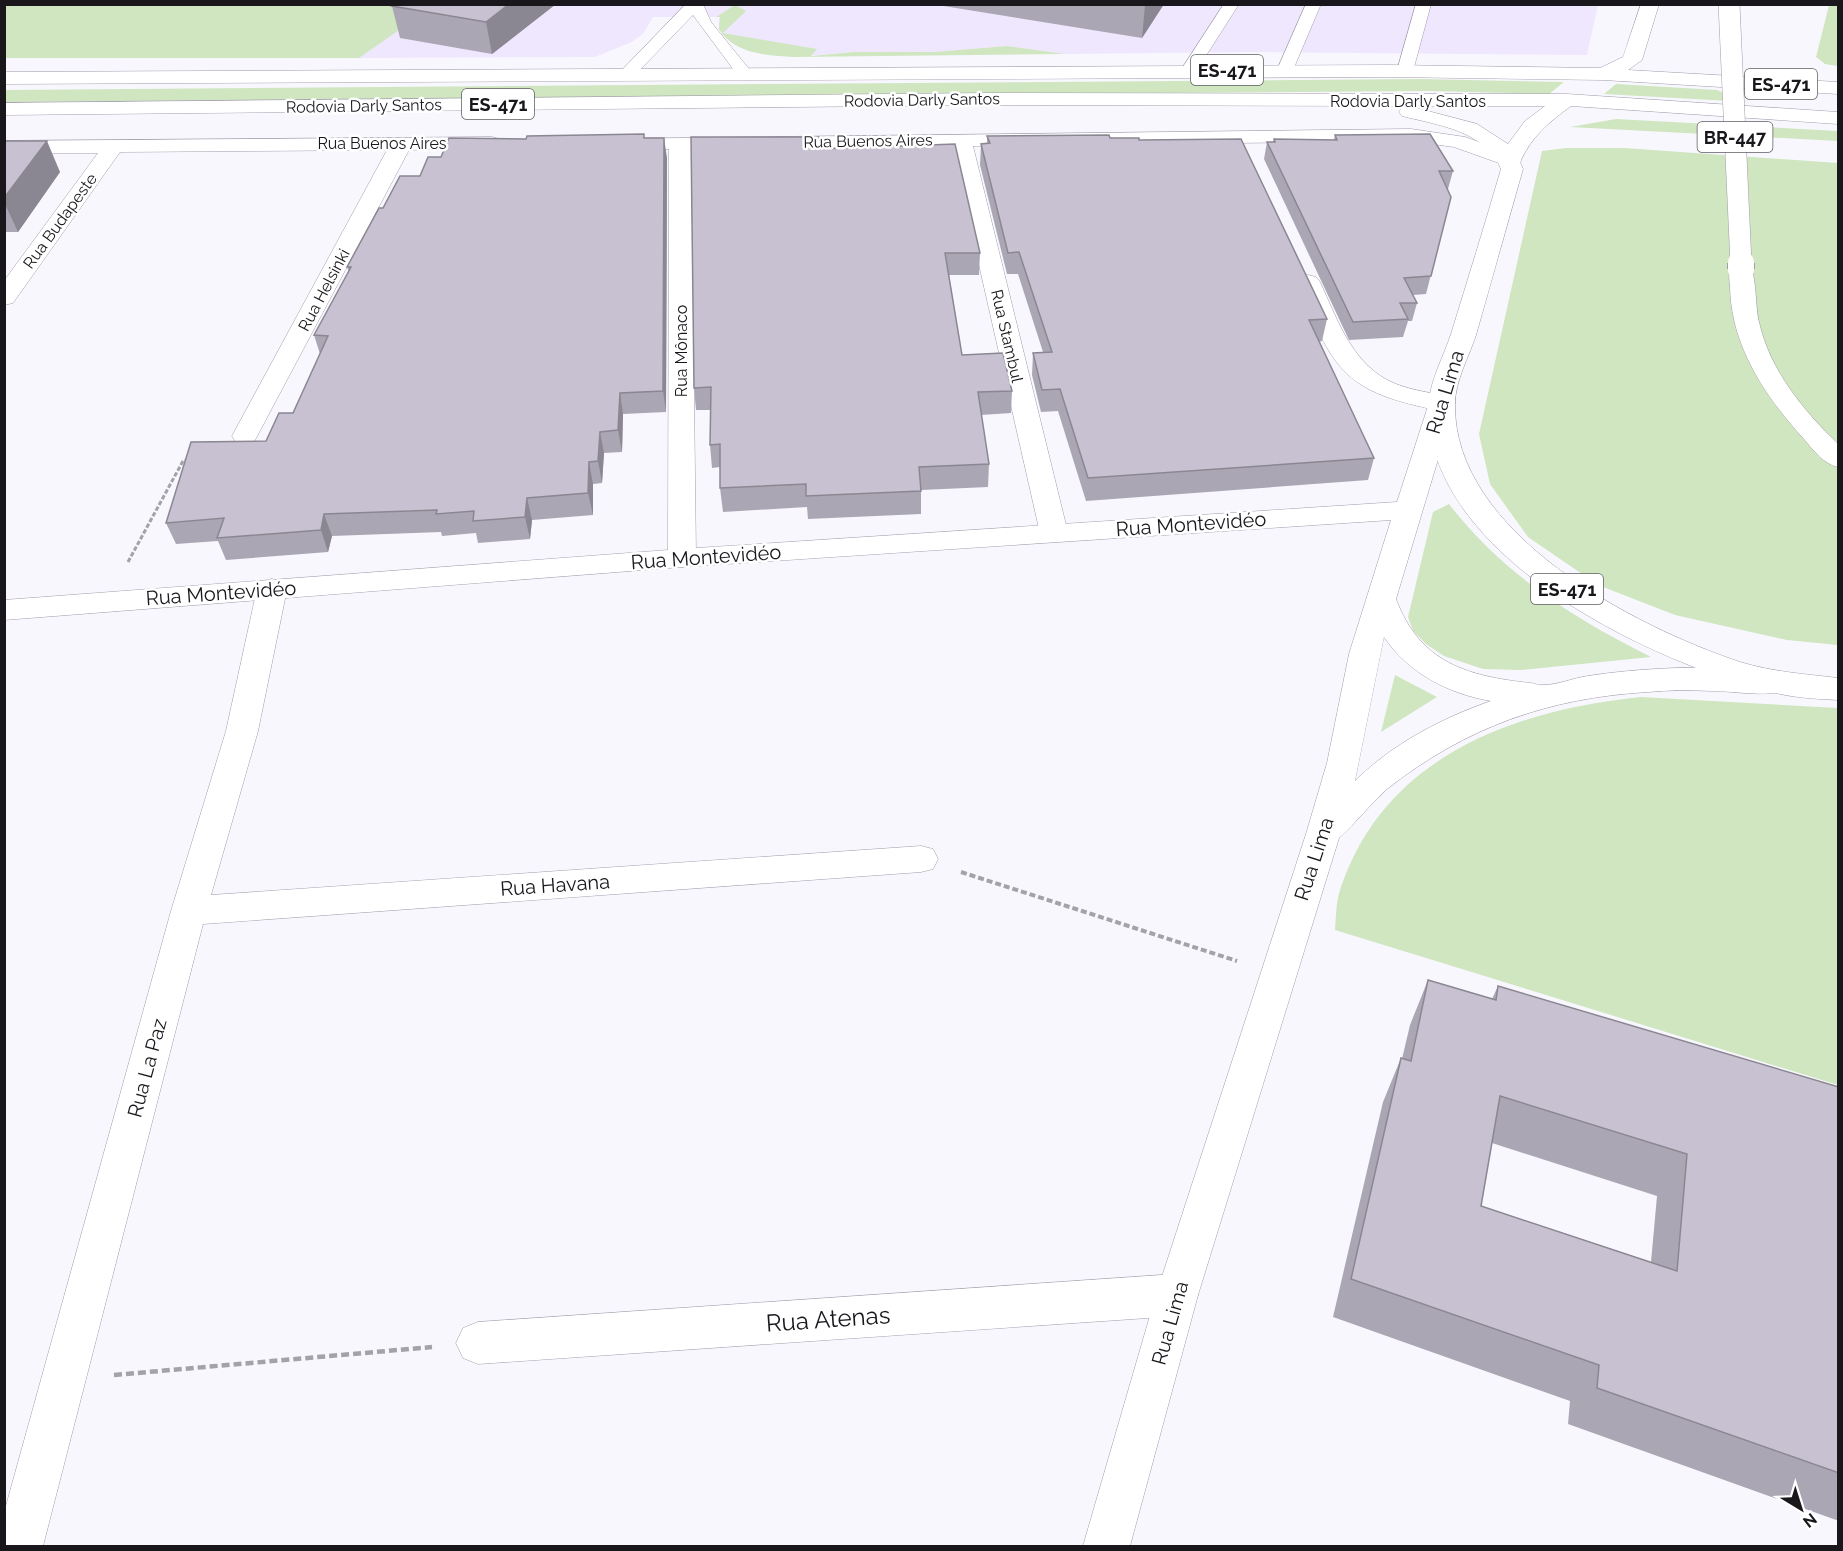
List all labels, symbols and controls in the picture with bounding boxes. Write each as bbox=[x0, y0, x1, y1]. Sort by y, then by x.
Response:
road number: ES-471 bbox=[1191, 55, 1263, 85]
road number: ES-471 bbox=[1745, 69, 1817, 99]
road number: ES-471 bbox=[462, 89, 534, 119]
street label: Rodovia Darly Santos bbox=[844, 89, 1000, 111]
street label: Rodovia Darly Santos bbox=[1330, 92, 1486, 111]
street label: Rodovia Darly Santos bbox=[286, 95, 442, 117]
road number: BR-447 bbox=[1698, 122, 1772, 152]
street label: Rua Buenos Aires bbox=[803, 130, 933, 152]
street label: Rua Buenos Aires bbox=[317, 134, 447, 153]
street label: Rua Budapeste bbox=[19, 170, 101, 272]
street label: Rua Helsinki bbox=[294, 246, 354, 334]
street label: Rua Stambul bbox=[987, 288, 1027, 385]
street label: Rua Mônaco bbox=[672, 305, 691, 397]
street label: Rua Lima bbox=[1421, 347, 1469, 437]
street label: Rua Montevidéo bbox=[1115, 507, 1267, 541]
street label: Rua Montevidéo bbox=[630, 540, 782, 574]
road number: ES-471 bbox=[1531, 574, 1603, 604]
street label: Rua Montevidéo bbox=[145, 576, 297, 610]
street label: Rua Lima bbox=[1289, 814, 1339, 904]
street label: Rua Havana bbox=[499, 869, 611, 901]
street label: Rua La Paz bbox=[122, 1016, 172, 1120]
street label: Rua Lima bbox=[1147, 1278, 1193, 1368]
street label: Rua Atenas bbox=[765, 1300, 891, 1338]
north arrow bbox=[1771, 1479, 1831, 1539]
text: N bbox=[1799, 1509, 1821, 1532]

